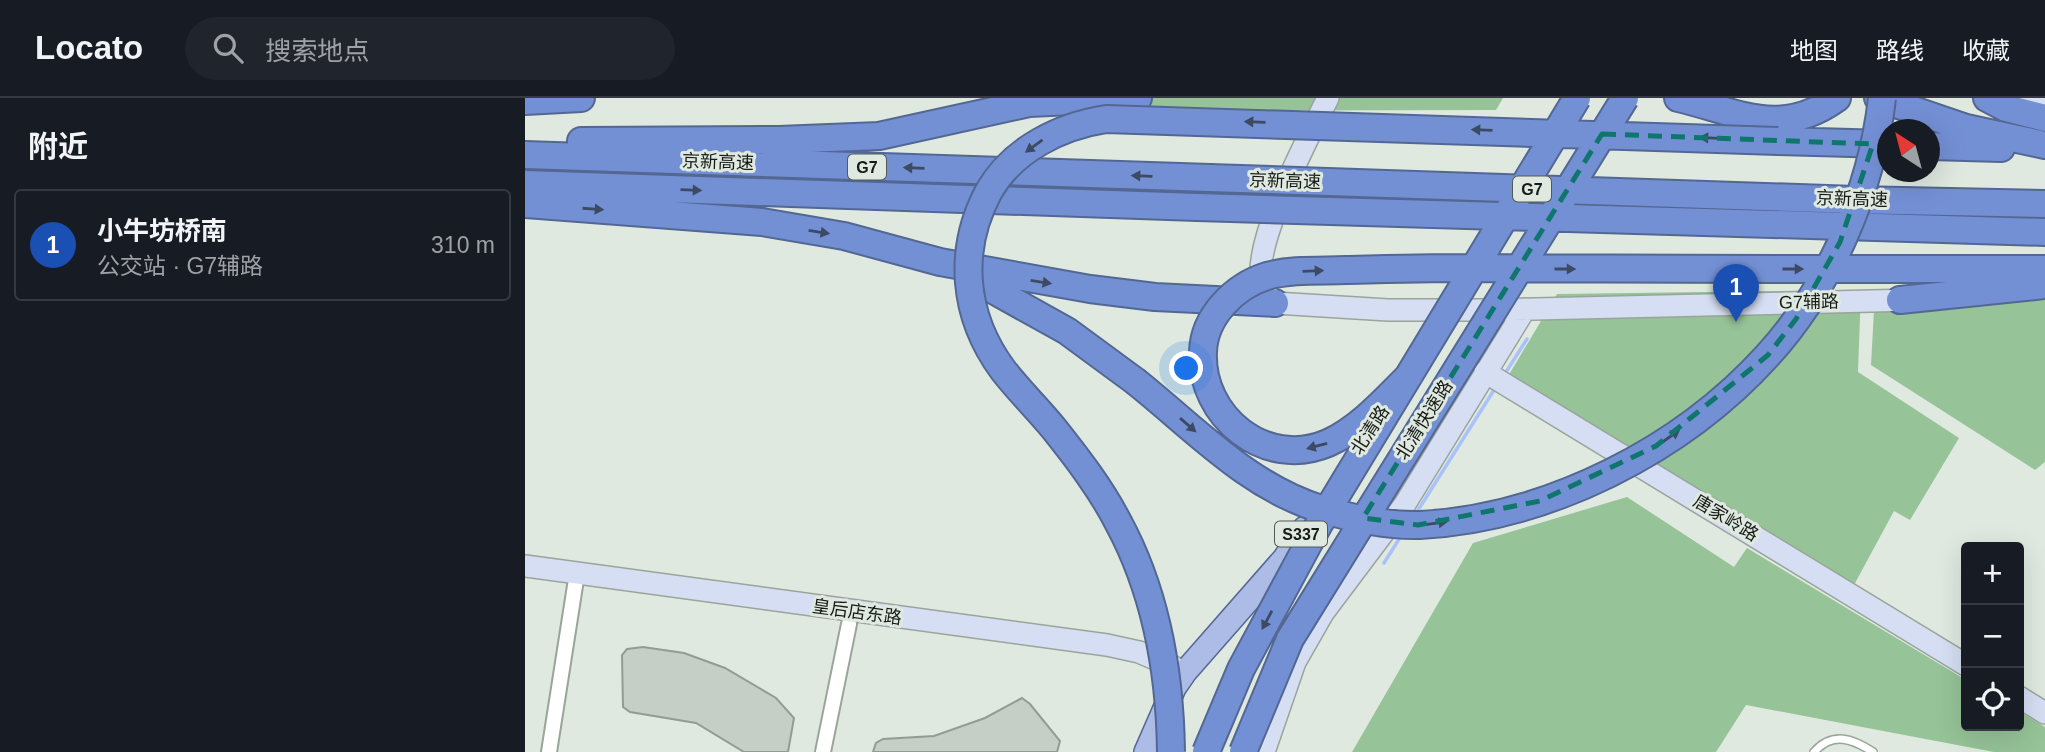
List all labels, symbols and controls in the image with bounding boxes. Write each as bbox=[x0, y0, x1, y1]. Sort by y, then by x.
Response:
search box bbox=[185, 17, 675, 80]
text: Locato bbox=[35, 29, 143, 66]
icon: search bbox=[209, 29, 247, 67]
text: 搜索地点 bbox=[265, 36, 369, 66]
text: 地图 bbox=[1790, 37, 1838, 64]
text: 路线 bbox=[1876, 37, 1924, 64]
text: 收藏 bbox=[1962, 37, 2010, 64]
one-way arrow bbox=[1244, 117, 1266, 128]
north arrow bbox=[1877, 119, 1940, 182]
one-way arrow bbox=[1471, 125, 1493, 136]
text: 附近 bbox=[28, 130, 88, 163]
one-way arrow bbox=[1698, 133, 1720, 144]
one-way arrow bbox=[1025, 139, 1043, 153]
street label: 京新高速 bbox=[682, 151, 754, 173]
road number: G7 bbox=[848, 155, 886, 180]
one-way arrow bbox=[903, 163, 925, 174]
street label: 京新高速 bbox=[1249, 170, 1321, 192]
one-way arrow bbox=[1130, 171, 1152, 182]
road number: G7 bbox=[1513, 176, 1551, 202]
one-way arrow bbox=[680, 184, 702, 195]
street label: 京新高速 bbox=[1816, 188, 1888, 210]
one-way arrow bbox=[582, 204, 604, 215]
text: 小牛坊桥南 bbox=[97, 216, 227, 246]
one-way arrow bbox=[808, 227, 830, 238]
text: 1 bbox=[47, 232, 59, 258]
text: 310 m bbox=[431, 232, 495, 258]
text: 公交站 · G7辅路 bbox=[97, 253, 263, 279]
one-way arrow bbox=[1554, 263, 1576, 275]
one-way arrow bbox=[1782, 263, 1804, 275]
pin: 1 bbox=[1713, 264, 1759, 322]
one-way arrow bbox=[1302, 266, 1324, 277]
one-way arrow bbox=[1030, 276, 1052, 287]
street label: G7辅路 bbox=[1779, 291, 1839, 313]
your location bbox=[1169, 351, 1203, 385]
street label: 北清快速路 bbox=[1392, 377, 1456, 463]
street label: 北清路 bbox=[1347, 402, 1393, 458]
one-way arrow bbox=[1179, 417, 1197, 433]
one-way arrow bbox=[1662, 429, 1680, 443]
one-way arrow bbox=[1305, 441, 1327, 452]
street label: 唐家岭路 bbox=[1690, 491, 1762, 545]
one-way arrow bbox=[1426, 517, 1448, 528]
road number: S337 bbox=[1275, 522, 1327, 546]
map controls bbox=[1961, 542, 2024, 731]
button: + bbox=[1961, 542, 2024, 605]
street label: 皇后店东路 bbox=[811, 596, 903, 628]
button: − bbox=[1961, 605, 2024, 668]
one-way arrow bbox=[1261, 610, 1273, 630]
button: locate bbox=[1961, 668, 2024, 731]

